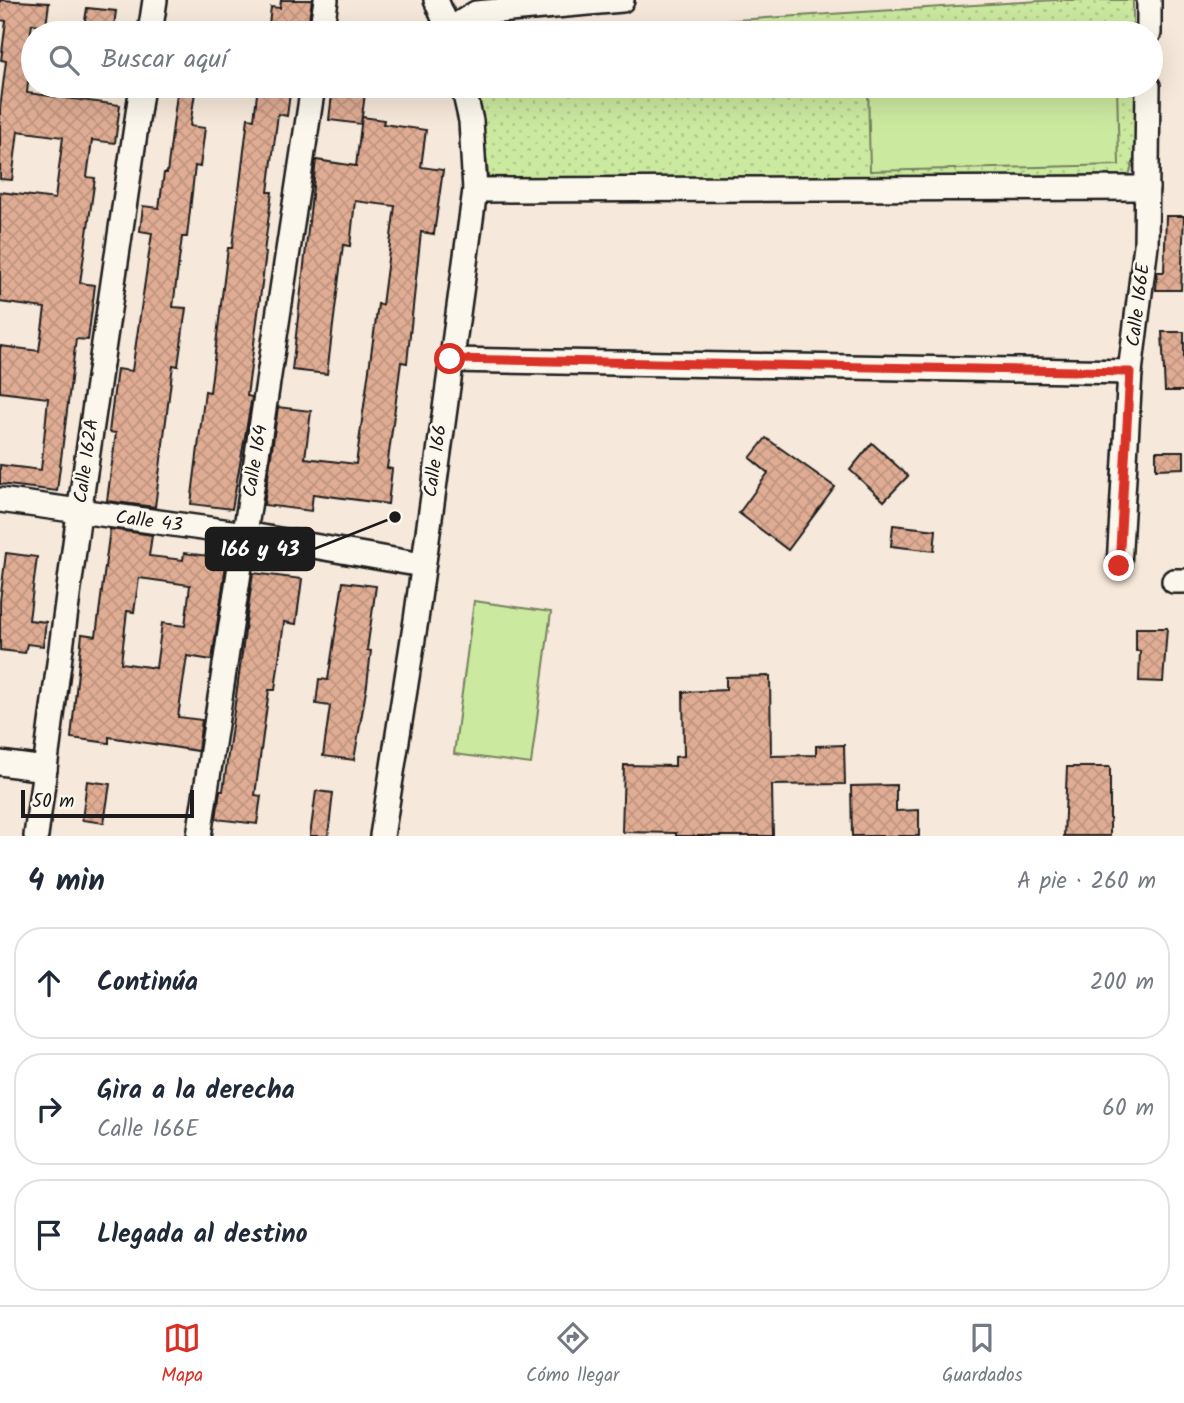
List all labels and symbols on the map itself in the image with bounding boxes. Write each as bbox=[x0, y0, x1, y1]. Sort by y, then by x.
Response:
street label: Calle 166E bbox=[1119, 261, 1159, 349]
route start bbox=[434, 343, 465, 374]
street label: Calle 162A bbox=[66, 417, 108, 505]
street label: Calle 164 bbox=[235, 423, 277, 499]
street label: Calle 166 bbox=[416, 423, 456, 499]
street label: Calle 43 bbox=[114, 503, 184, 541]
callout: 166 y 43 bbox=[206, 528, 314, 570]
text: 166 y 43 bbox=[220, 534, 300, 567]
route end bbox=[1103, 550, 1134, 581]
scale bar bbox=[21, 787, 194, 819]

